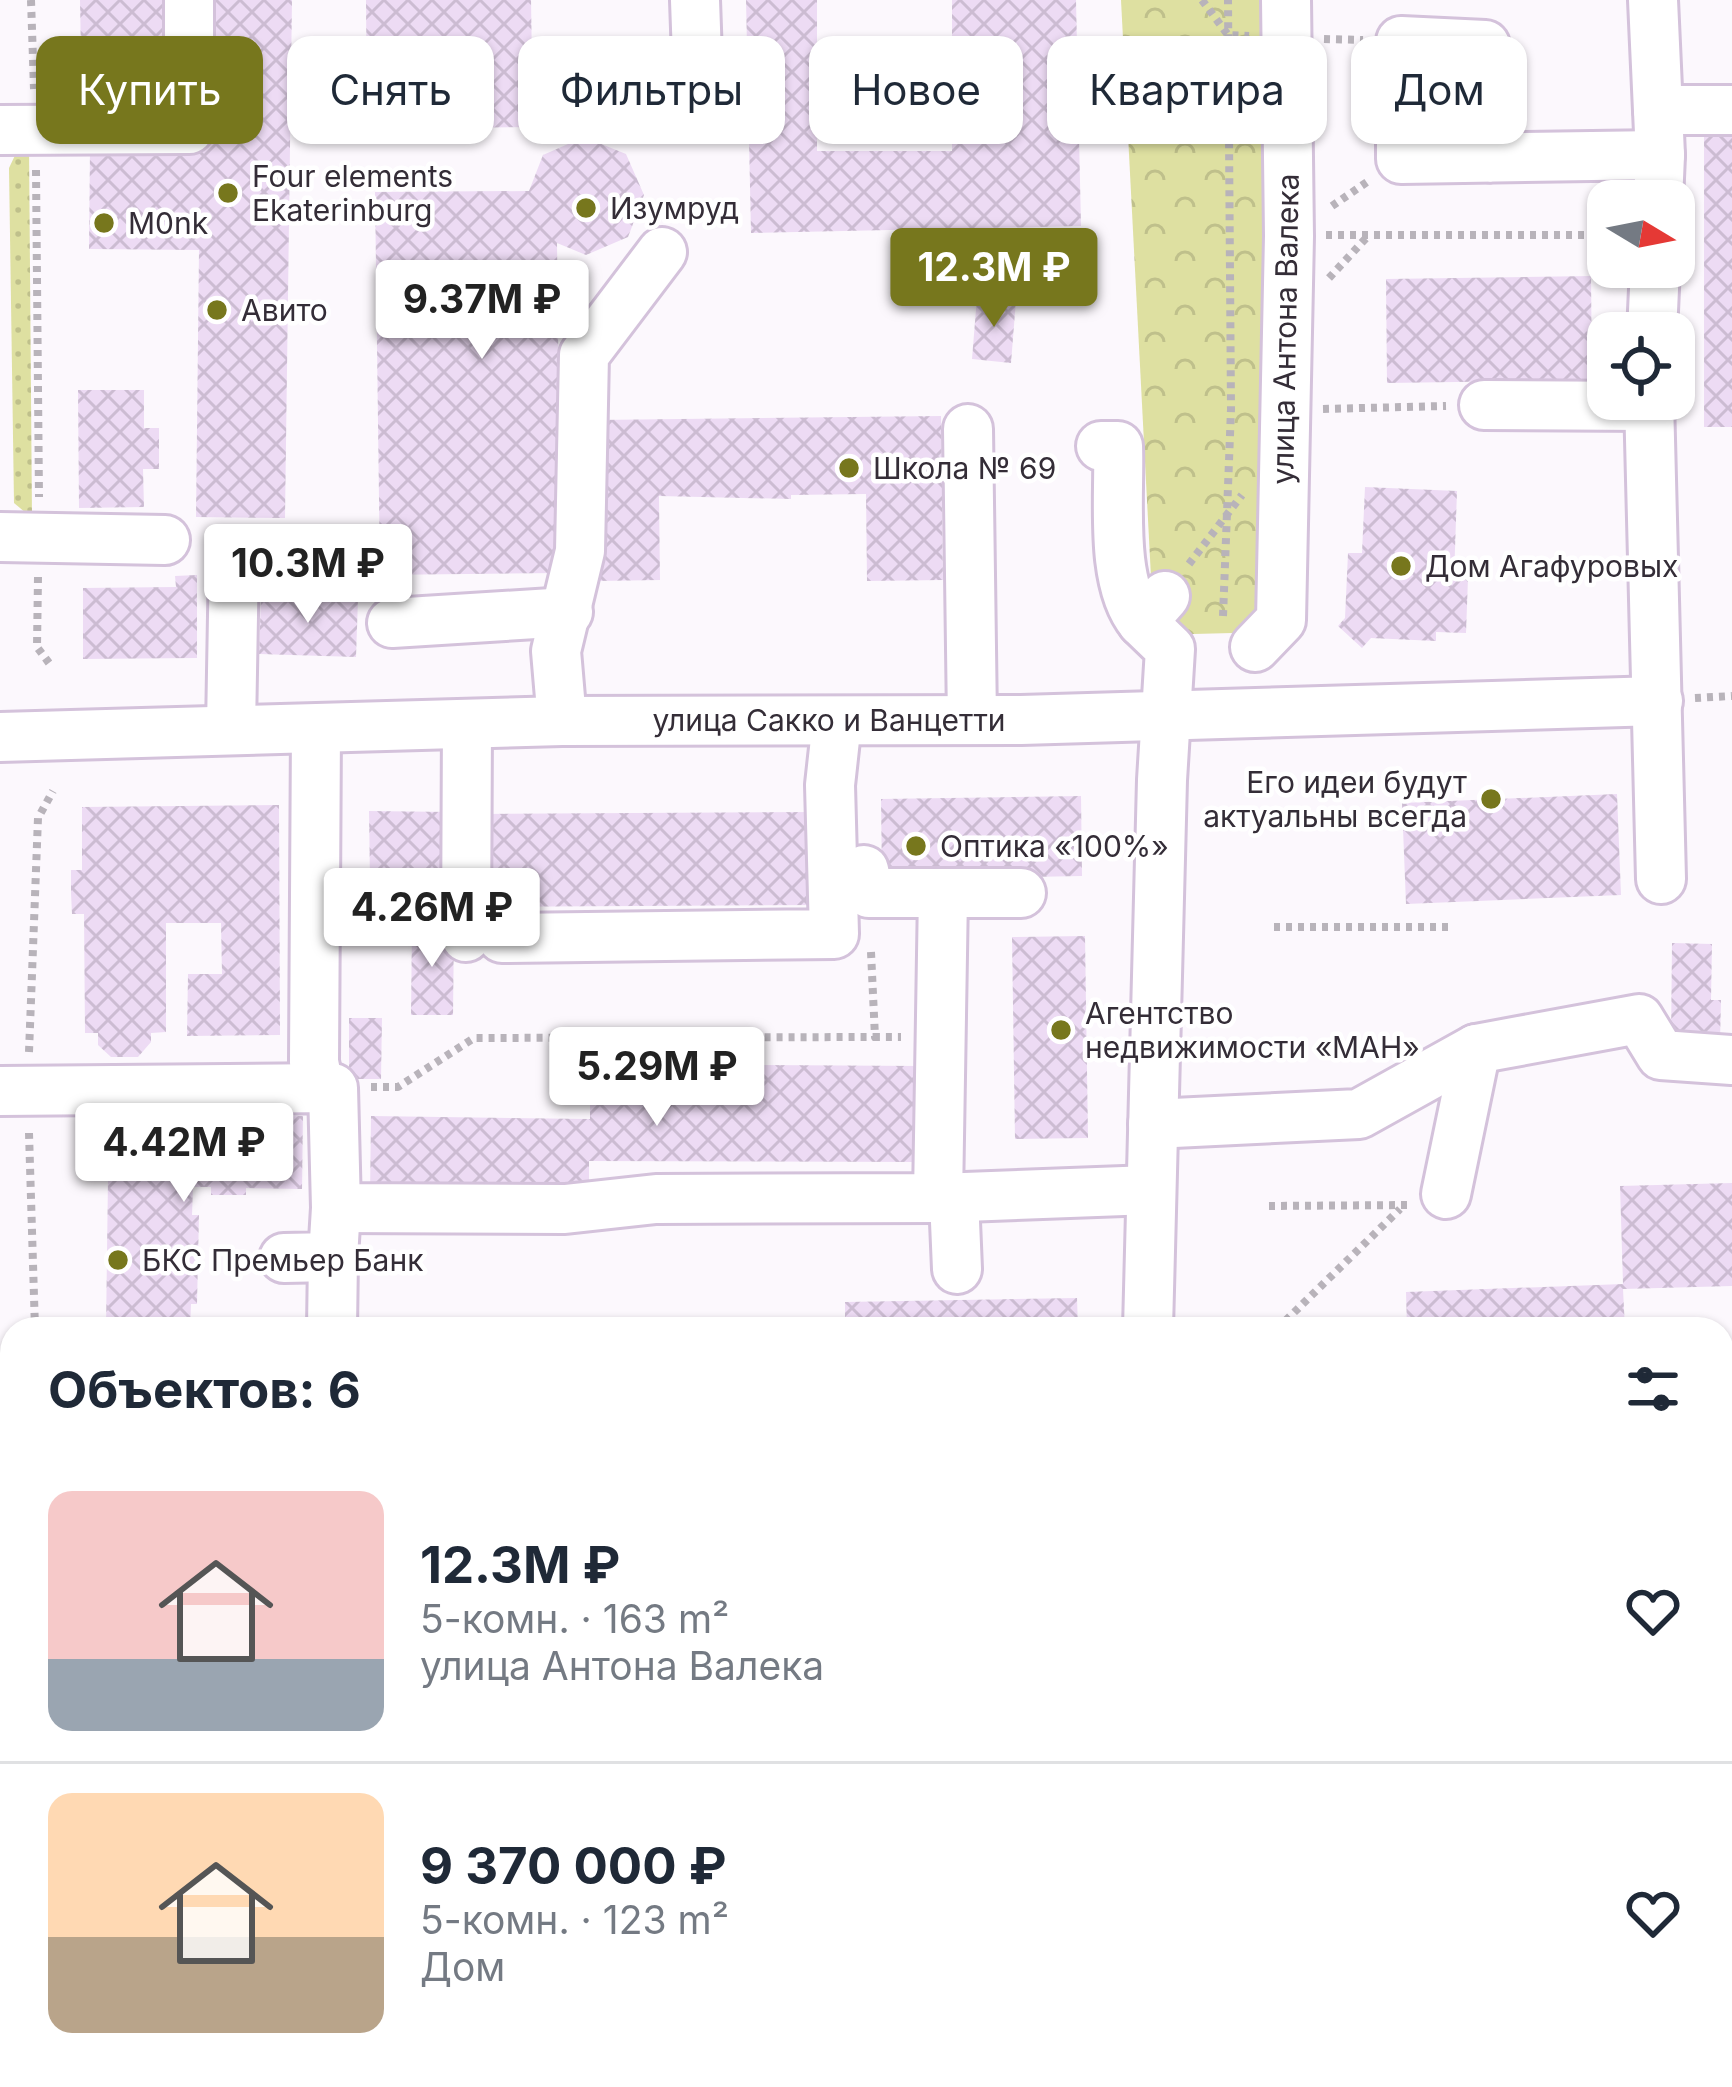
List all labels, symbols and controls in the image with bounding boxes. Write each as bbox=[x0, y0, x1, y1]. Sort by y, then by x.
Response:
chip: Купить bbox=[36, 36, 263, 144]
chip: Снять bbox=[287, 36, 494, 144]
chip: Фильтры bbox=[518, 36, 785, 144]
chip: Новое bbox=[809, 36, 1023, 144]
chip: Квартира bbox=[1047, 36, 1327, 144]
chip: Дом bbox=[1351, 36, 1527, 144]
place label: Four elements Ekaterinburg bbox=[252, 158, 453, 228]
street label: улица Антона Валека bbox=[1264, 173, 1306, 485]
marker: Four elements Ekaterinburg bbox=[215, 180, 241, 206]
north arrow bbox=[1587, 180, 1695, 288]
map controls bbox=[1587, 180, 1695, 420]
place label: Изумруд bbox=[610, 190, 739, 226]
marker: Изумруд bbox=[573, 195, 599, 221]
place label: M0nk bbox=[128, 205, 209, 241]
marker: M0nk bbox=[91, 210, 117, 236]
pin: 12.3M ₽ bbox=[883, 228, 1105, 330]
text: 12.3M ₽ bbox=[917, 243, 1071, 290]
pin: 9.37M ₽ bbox=[371, 260, 593, 362]
text: 9.37M ₽ bbox=[403, 275, 561, 322]
place label: Авито bbox=[241, 292, 328, 328]
marker: Авито bbox=[204, 297, 230, 323]
button: locate bbox=[1587, 312, 1695, 420]
place label: Школа № 69 bbox=[873, 450, 1056, 486]
marker: Школа № 69 bbox=[836, 455, 862, 481]
pin: 10.3M ₽ bbox=[197, 524, 419, 626]
text: 10.3M ₽ bbox=[231, 539, 385, 586]
place label: Дом Агафуровых bbox=[1425, 548, 1678, 584]
marker: Дом Агафуровых bbox=[1388, 553, 1414, 579]
street label: улица Сакко и Ванцетти bbox=[652, 702, 1006, 738]
place label: Его идеи будут актуальны всегда bbox=[1203, 764, 1467, 834]
marker: Его идеи будут актуальны всегда bbox=[1478, 786, 1504, 812]
place label: Оптика «100%» bbox=[940, 828, 1169, 864]
marker: Оптика «100%» bbox=[903, 833, 929, 859]
pin: 4.26M ₽ bbox=[321, 868, 543, 970]
text: 4.26M ₽ bbox=[351, 883, 513, 930]
place label: Агентство недвижимости «МАН» bbox=[1085, 995, 1420, 1065]
marker: Агентство недвижимости «МАН» bbox=[1048, 1017, 1074, 1043]
pin: 5.29M ₽ bbox=[546, 1027, 768, 1129]
text: 5.29M ₽ bbox=[576, 1042, 738, 1089]
pin: 4.42M ₽ bbox=[73, 1103, 295, 1205]
text: 4.42M ₽ bbox=[102, 1118, 266, 1165]
place label: БКС Премьер Банк bbox=[142, 1242, 423, 1278]
marker: БКС Премьер Банк bbox=[105, 1247, 131, 1273]
icon: filters bbox=[1620, 1356, 1686, 1422]
text: Объектов: 6 bbox=[48, 1359, 361, 1420]
text: 12.3M ₽ bbox=[420, 1534, 620, 1595]
icon: home bbox=[144, 1539, 288, 1683]
icon: heart bbox=[1620, 1578, 1686, 1644]
text: 5-комн. · 163 m² bbox=[420, 1595, 729, 1642]
text: улица Антона Валека bbox=[420, 1642, 824, 1689]
text: 9 370 000 ₽ bbox=[420, 1835, 727, 1896]
icon: home bbox=[144, 1841, 288, 1985]
icon: heart bbox=[1620, 1880, 1686, 1946]
text: 5-комн. · 123 m² bbox=[420, 1896, 729, 1943]
text: Дом bbox=[420, 1943, 505, 1990]

